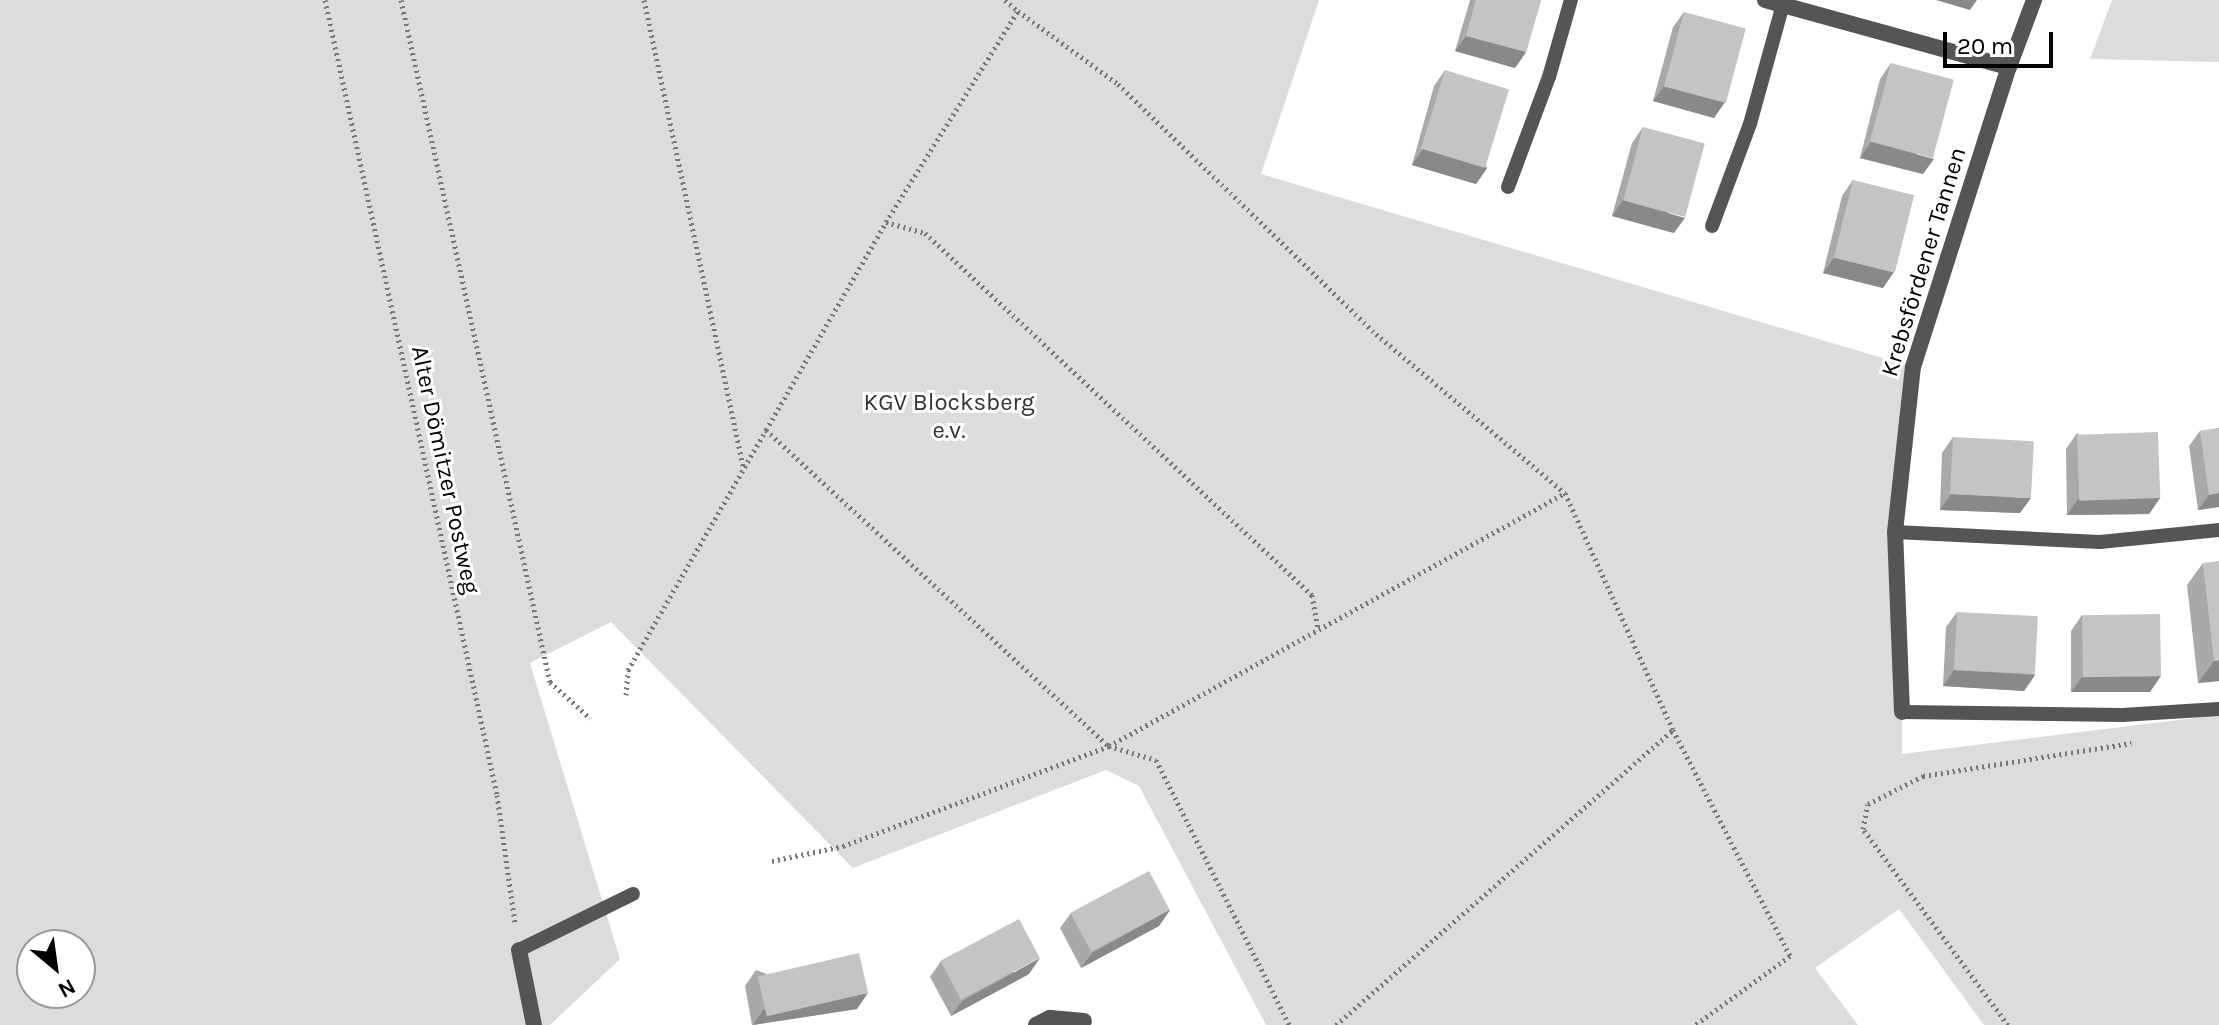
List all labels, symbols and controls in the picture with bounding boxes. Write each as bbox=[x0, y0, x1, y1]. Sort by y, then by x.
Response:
scale bar bbox=[1947, 16, 2057, 66]
text: 20 m bbox=[1957, 32, 2013, 60]
street label: Krebsfördener Tannen bbox=[1875, 144, 1973, 380]
street label: Alter Dömitzer Postweg bbox=[405, 343, 485, 597]
park label: KGV Blocksberg e.v. bbox=[864, 389, 1034, 445]
north arrow bbox=[16, 929, 96, 1009]
text: N bbox=[53, 973, 80, 1003]

